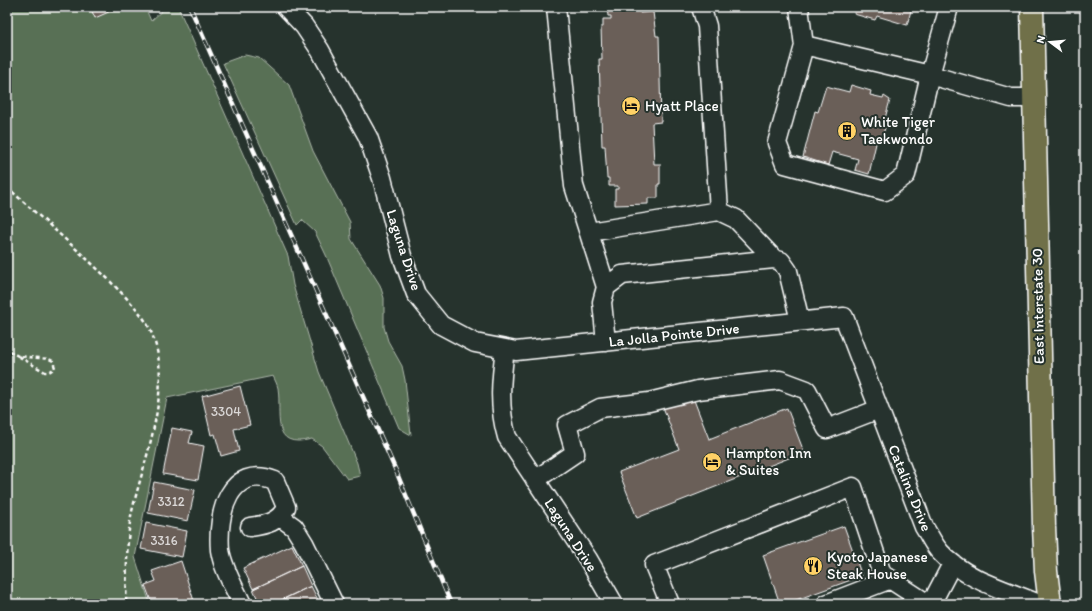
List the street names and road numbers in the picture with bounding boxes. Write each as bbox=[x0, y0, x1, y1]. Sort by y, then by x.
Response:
street label: Laguna Drive bbox=[382, 207, 426, 293]
street label: East Interstate 30 bbox=[1028, 248, 1048, 364]
street label: La Jolla Pointe Drive bbox=[608, 319, 740, 351]
street label: Catalina Drive bbox=[884, 442, 936, 534]
street label: Laguna Drive bbox=[541, 495, 601, 575]

